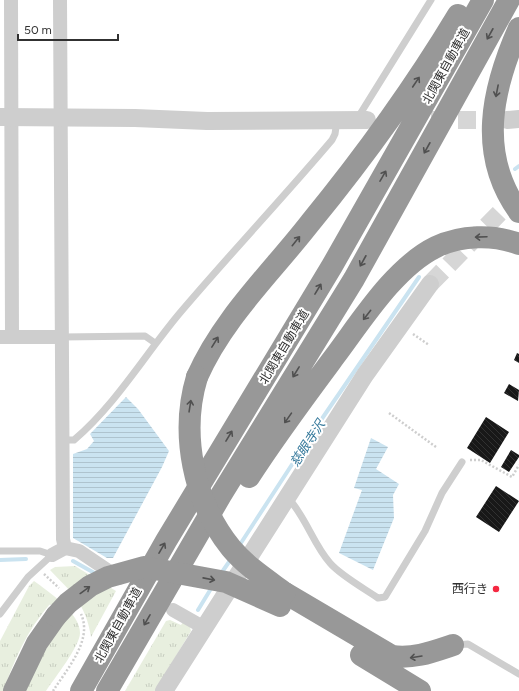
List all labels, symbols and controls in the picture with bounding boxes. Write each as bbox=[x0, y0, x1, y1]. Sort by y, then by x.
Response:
scale bar bbox=[18, 16, 118, 42]
text: 50 m bbox=[24, 23, 52, 37]
street label: 北関東自動車道 bbox=[420, 26, 472, 106]
one-way arrow bbox=[486, 28, 493, 40]
one-way arrow bbox=[412, 77, 420, 88]
one-way arrow bbox=[492, 84, 500, 97]
one-way arrow bbox=[422, 142, 430, 154]
one-way arrow bbox=[380, 170, 388, 182]
one-way arrow bbox=[475, 233, 488, 241]
one-way arrow bbox=[292, 235, 301, 246]
one-way arrow bbox=[359, 255, 367, 267]
one-way arrow bbox=[315, 283, 323, 295]
street label: 北関東自動車道 bbox=[256, 307, 312, 387]
one-way arrow bbox=[362, 309, 371, 320]
one-way arrow bbox=[211, 336, 219, 348]
one-way arrow bbox=[292, 367, 300, 378]
one-way arrow bbox=[187, 400, 195, 413]
one-way arrow bbox=[284, 413, 292, 424]
water label: 慈眼寺沢 bbox=[287, 416, 329, 469]
one-way arrow bbox=[226, 430, 234, 442]
one-way arrow bbox=[159, 542, 167, 554]
one-way arrow bbox=[202, 575, 215, 583]
place label: 西行き bbox=[452, 582, 488, 596]
marker: 西行き bbox=[491, 584, 501, 594]
street label: 北関東自動車道 bbox=[92, 585, 144, 665]
one-way arrow bbox=[79, 586, 90, 594]
one-way arrow bbox=[143, 614, 151, 626]
one-way arrow bbox=[410, 653, 423, 661]

